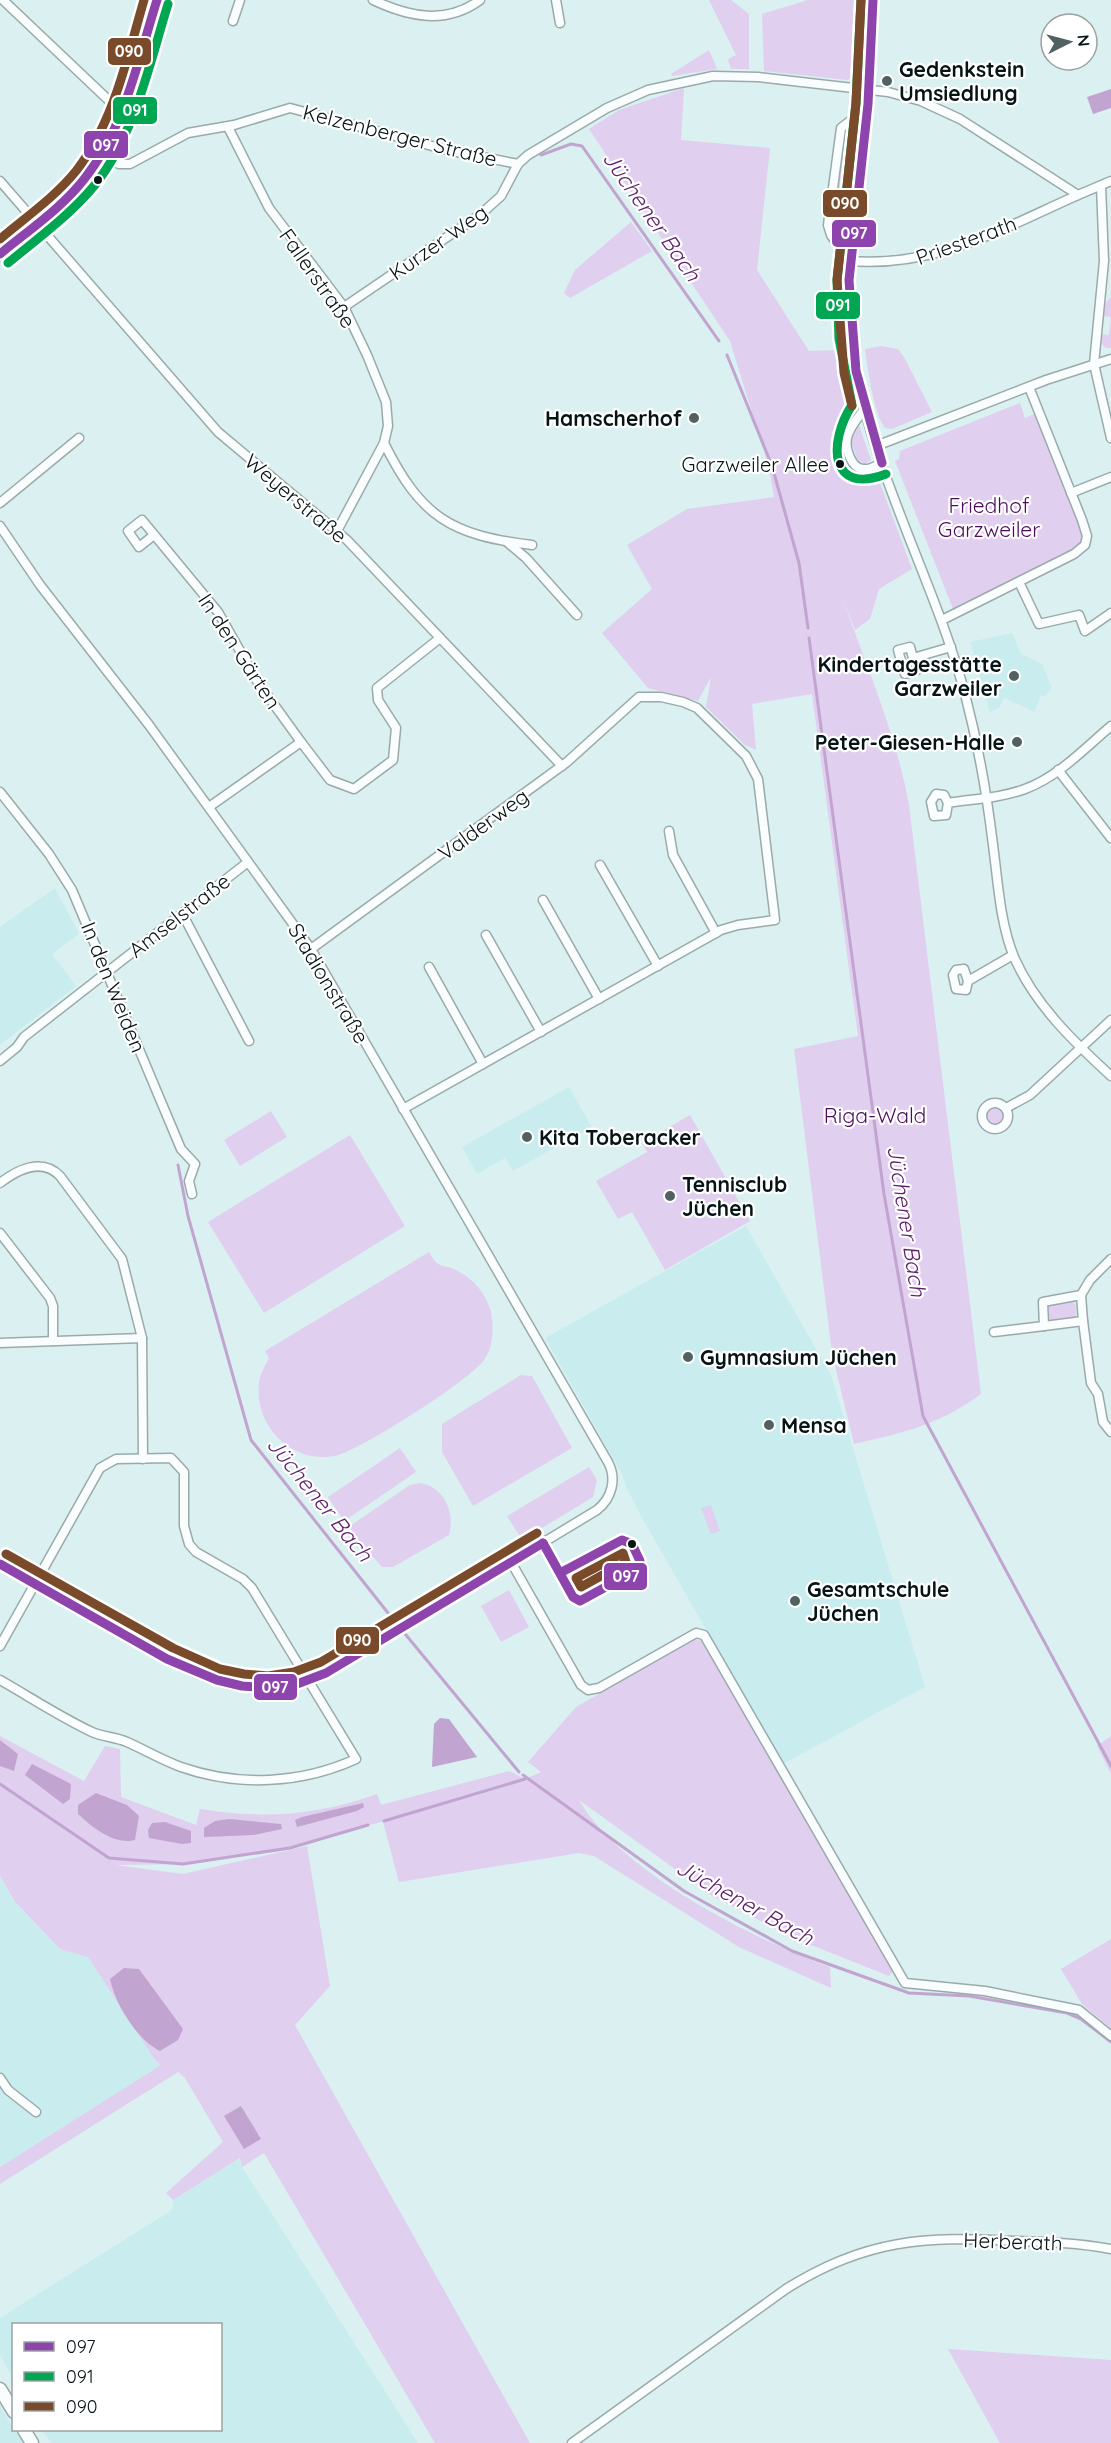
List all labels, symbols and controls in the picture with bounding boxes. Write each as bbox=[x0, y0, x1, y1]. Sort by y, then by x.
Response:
north arrow bbox=[1039, 12, 1099, 72]
text: N bbox=[1073, 34, 1094, 47]
line badge: 090 bbox=[107, 37, 152, 66]
text: 090 bbox=[115, 41, 144, 61]
place label: Gedenkstein Umsiedlung bbox=[899, 56, 1024, 106]
marker: Gedenkstein Umsiedlung bbox=[880, 74, 894, 88]
line badge: 091 bbox=[112, 96, 158, 125]
street label: Kelzenberger Straße bbox=[300, 98, 500, 172]
text: 091 bbox=[122, 100, 148, 120]
line badge: 097 bbox=[83, 130, 129, 159]
text: 097 bbox=[92, 135, 120, 155]
water label: Jüchener Bach bbox=[597, 145, 708, 287]
unlabelled marker bbox=[92, 174, 104, 186]
line badge: 090 bbox=[822, 189, 868, 218]
text: 090 bbox=[831, 193, 860, 213]
street label: Kurzer Weg bbox=[384, 199, 492, 285]
street label: Priesterath bbox=[912, 210, 1020, 270]
line badge: 097 bbox=[831, 219, 877, 248]
street label: Fallerstraße bbox=[274, 223, 362, 333]
text: 097 bbox=[840, 223, 868, 243]
line badge: 091 bbox=[815, 291, 861, 320]
text: 091 bbox=[825, 295, 851, 315]
place label: Hamscherhof bbox=[545, 405, 683, 431]
marker: Hamscherhof bbox=[687, 411, 701, 425]
street label: Weyerstraße bbox=[240, 448, 352, 548]
place label: Garzweiler Allee bbox=[681, 452, 829, 477]
marker: Garzweiler Allee bbox=[834, 458, 846, 470]
park label: Friedhof Garzweiler bbox=[938, 492, 1040, 542]
street label: In den Gärten bbox=[193, 588, 287, 714]
place label: Kindertagesstätte Garzweiler bbox=[817, 651, 1002, 701]
marker: Kindertagesstätte Garzweiler bbox=[1007, 669, 1021, 683]
place label: Peter-Giesen-Halle bbox=[815, 729, 1005, 755]
marker: Peter-Giesen-Halle bbox=[1010, 735, 1024, 749]
street label: Valderweg bbox=[433, 783, 533, 865]
street label: Amselstraße bbox=[123, 867, 235, 963]
street label: In den Weiden bbox=[76, 918, 152, 1056]
street label: Stadionstraße bbox=[283, 918, 375, 1048]
park label: Riga-Wald bbox=[824, 1102, 926, 1128]
place label: Kita Toberacker bbox=[539, 1124, 701, 1150]
marker: Kita Toberacker bbox=[520, 1130, 534, 1144]
water label: Jüchener Bach bbox=[881, 1143, 933, 1299]
place label: Tennisclub Jüchen bbox=[682, 1171, 787, 1221]
marker: Tennisclub Jüchen bbox=[663, 1189, 677, 1203]
place label: Gymnasium Jüchen bbox=[700, 1344, 897, 1370]
marker: Gymnasium Jüchen bbox=[681, 1350, 695, 1364]
place label: Mensa bbox=[781, 1412, 847, 1438]
marker: Mensa bbox=[762, 1418, 776, 1432]
water label: Jüchener Bach bbox=[261, 1431, 379, 1567]
unlabelled marker bbox=[626, 1538, 638, 1550]
line badge: 097 bbox=[603, 1562, 648, 1591]
text: 097 bbox=[612, 1566, 640, 1586]
place label: Gesamtschule Jüchen bbox=[807, 1576, 949, 1626]
marker: Gesamtschule Jüchen bbox=[788, 1594, 802, 1608]
line badge: 090 bbox=[335, 1626, 380, 1655]
text: 090 bbox=[343, 1630, 372, 1650]
line badge: 097 bbox=[253, 1673, 298, 1701]
text: 097 bbox=[261, 1677, 289, 1697]
water label: Jüchener Bach bbox=[671, 1853, 819, 1951]
street label: Herberath bbox=[963, 2226, 1063, 2256]
legend bbox=[12, 2323, 222, 2431]
text: 097 bbox=[66, 2335, 95, 2358]
text: 091 bbox=[66, 2365, 94, 2388]
text: 090 bbox=[66, 2395, 97, 2418]

